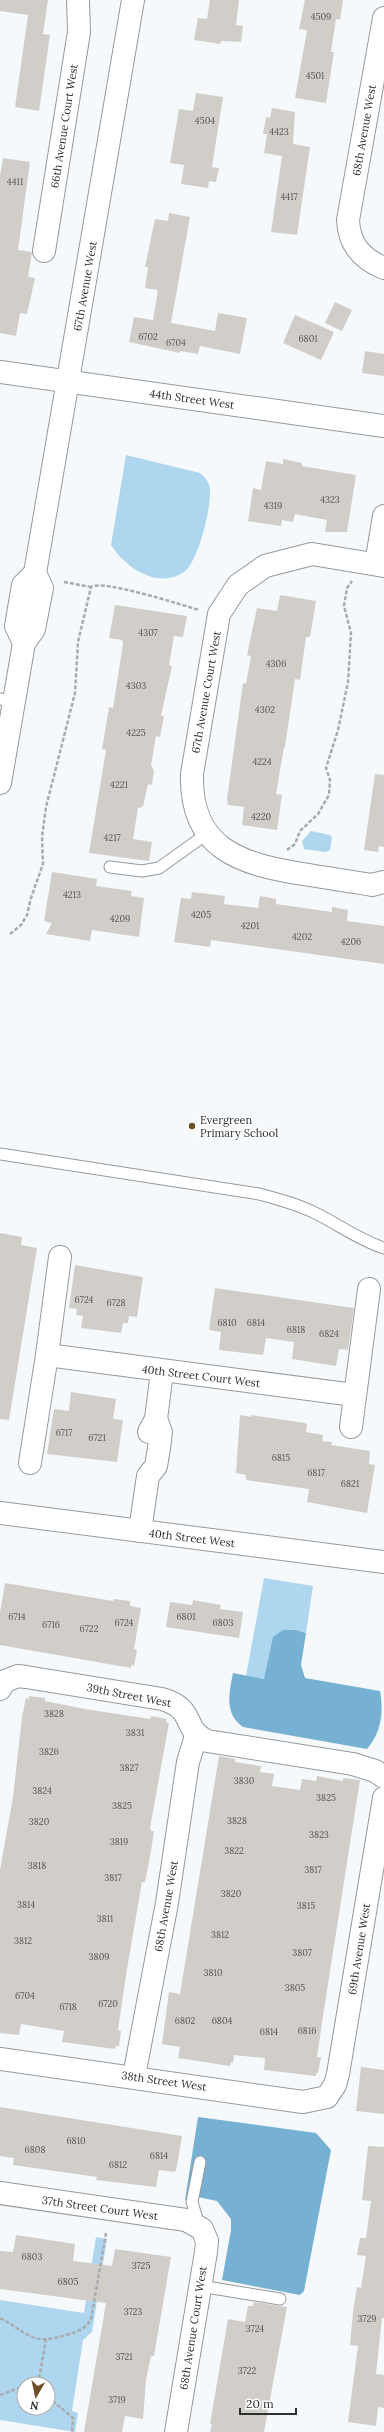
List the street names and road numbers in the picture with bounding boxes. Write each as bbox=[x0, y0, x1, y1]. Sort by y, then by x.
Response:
street label: 66th Avenue Court West bbox=[47, 62, 81, 189]
street label: 68th Avenue West bbox=[349, 83, 379, 177]
street label: 67th Avenue West bbox=[70, 239, 100, 332]
street label: 44th Street West bbox=[149, 386, 236, 412]
street label: 67th Avenue Court West bbox=[188, 629, 224, 754]
street label: 40th Street Court West bbox=[141, 1362, 262, 1390]
street label: 40th Street West bbox=[148, 1526, 236, 1550]
street label: 39th Street West bbox=[85, 1680, 173, 1710]
street label: 68th Avenue West bbox=[151, 1859, 181, 1953]
street label: 69th Avenue West bbox=[345, 1901, 373, 1996]
street label: 38th Street West bbox=[120, 2068, 208, 2094]
street label: 37th Street Court West bbox=[41, 2193, 160, 2223]
street label: 68th Avenue Court West bbox=[176, 2264, 210, 2391]

